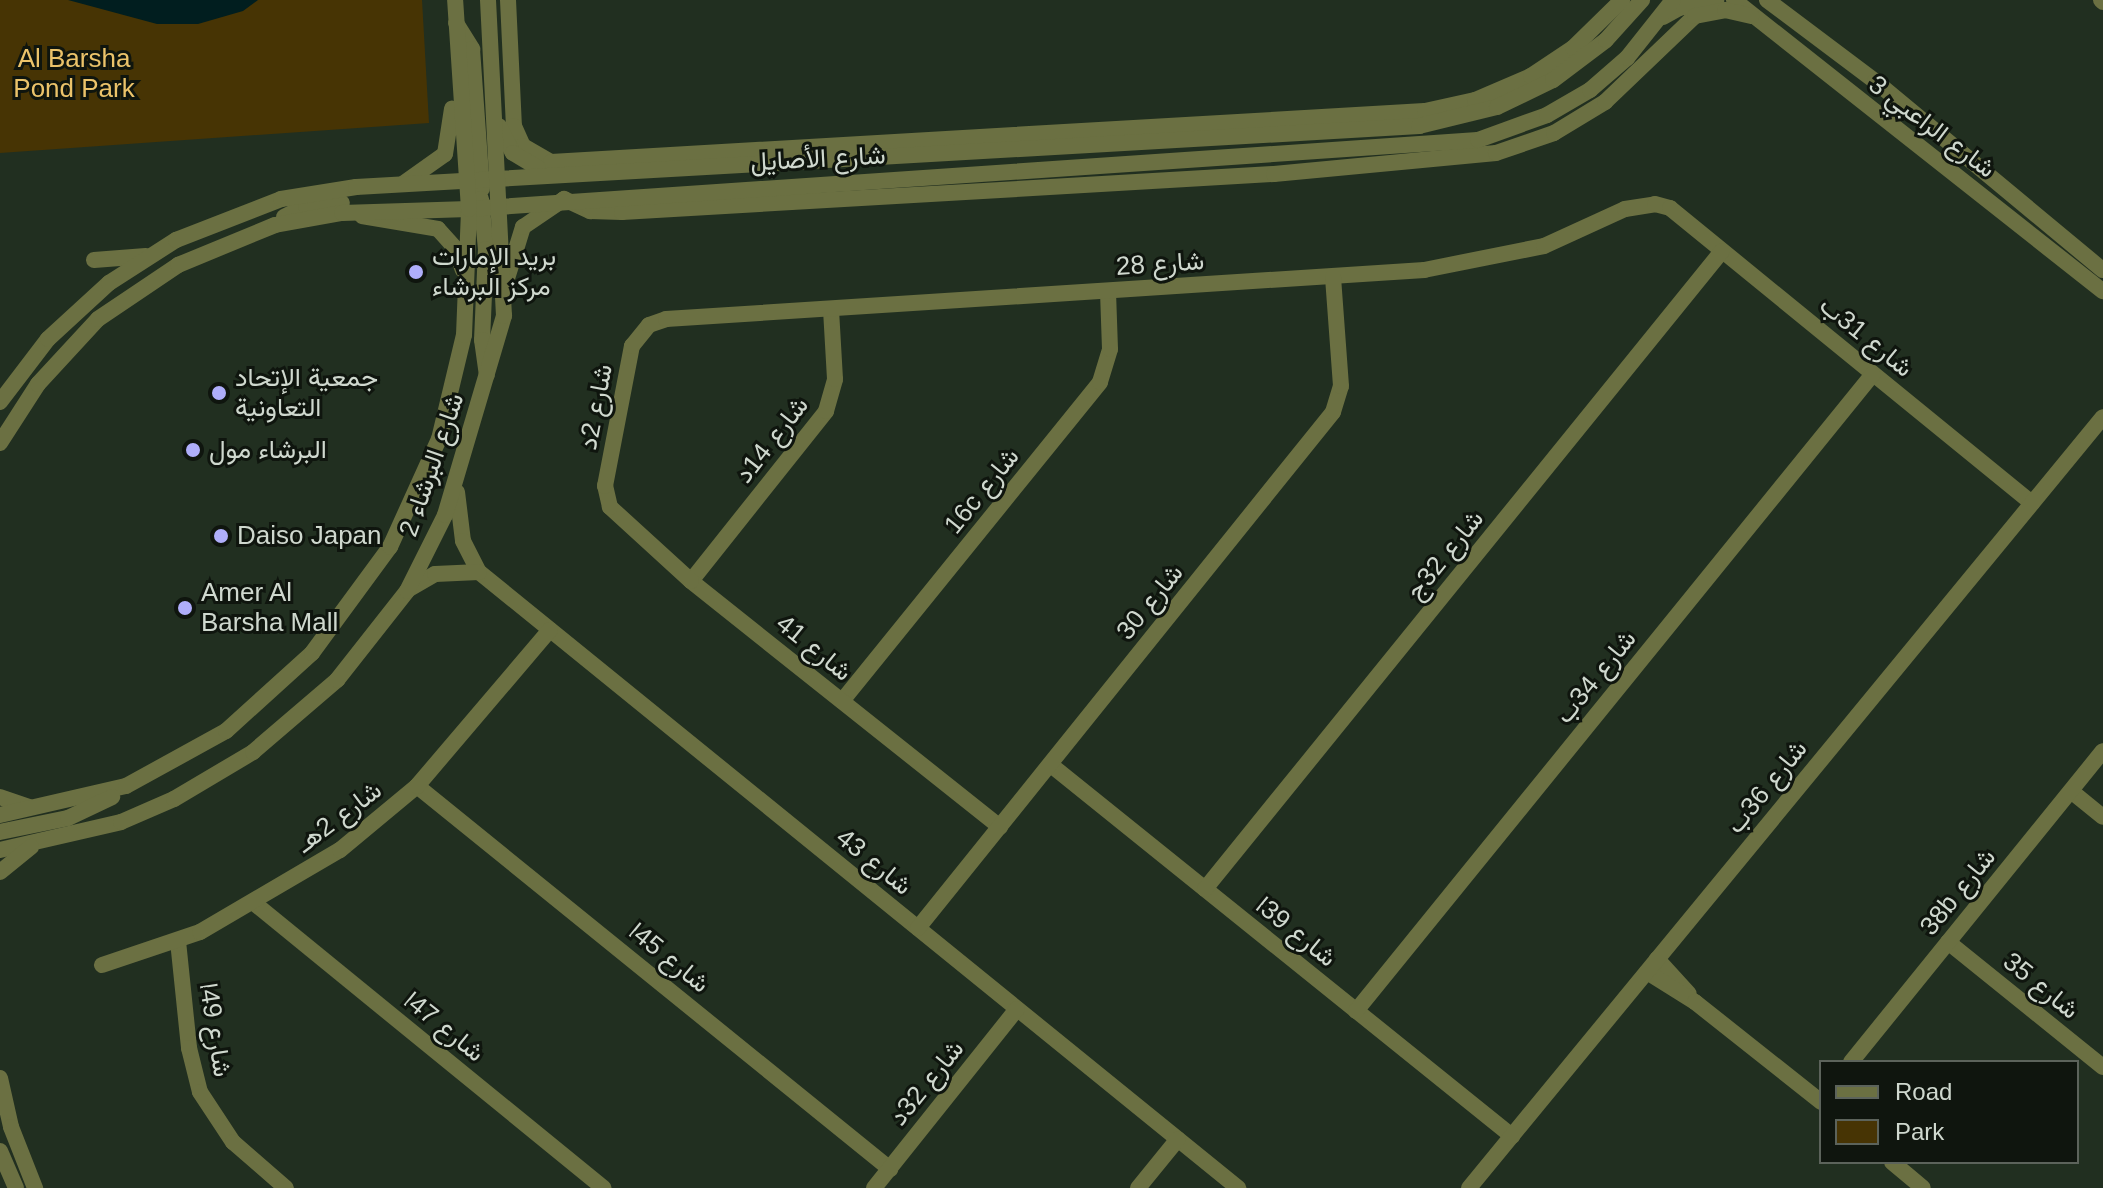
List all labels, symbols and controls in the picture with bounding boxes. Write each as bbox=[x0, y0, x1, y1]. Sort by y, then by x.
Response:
park label: Al Barsha Pond Park bbox=[13, 43, 135, 104]
street label: شارع الراعبي 3 bbox=[1862, 69, 2002, 185]
street label: شارع الأصايل bbox=[750, 140, 886, 178]
place label: بريد الإمارات مركز البرشاء bbox=[432, 241, 556, 302]
street label: شارع 28 bbox=[1115, 245, 1205, 283]
marker: بريد الإمارات مركز البرشاء bbox=[407, 263, 425, 281]
street label: شارع 31ب bbox=[1813, 290, 1919, 384]
place label: جمعية الإتحاد التعاونية bbox=[235, 362, 378, 424]
street label: شارع 2د bbox=[572, 362, 620, 452]
marker: جمعية الإتحاد التعاونية bbox=[210, 384, 228, 402]
street label: شارع البرشاء 2 bbox=[393, 389, 471, 541]
street label: شارع 14د bbox=[729, 391, 815, 489]
place label: البرشاء مول bbox=[209, 434, 327, 466]
marker: البرشاء مول bbox=[184, 441, 202, 459]
street label: 16c شارع bbox=[938, 442, 1026, 540]
street label: شارع 32ج bbox=[1400, 504, 1490, 606]
place label: Daiso Japan bbox=[237, 520, 382, 552]
marker: Daiso Japan bbox=[212, 527, 230, 545]
street label: شارع 30 bbox=[1110, 558, 1190, 646]
place label: Amer Al Barsha Mall bbox=[201, 577, 338, 638]
marker: Amer Al Barsha Mall bbox=[176, 599, 194, 617]
street label: شارع 41 bbox=[770, 608, 858, 688]
street label: شارع 34ب bbox=[1549, 624, 1643, 730]
street label: شارع 36ب bbox=[1720, 734, 1814, 840]
street label: شارع 2هـ bbox=[290, 775, 388, 859]
street label: شارع 43 bbox=[830, 822, 918, 902]
street label: 38b شارع bbox=[1913, 842, 2003, 942]
street label: شارع 39ا bbox=[1249, 890, 1343, 974]
street label: شارع 45ا bbox=[622, 916, 716, 1000]
street label: شارع 35 bbox=[1997, 946, 2085, 1026]
street label: شارع 49ا bbox=[192, 981, 238, 1079]
street label: شارع 47ا bbox=[397, 985, 491, 1069]
street label: شارع 32د bbox=[883, 1034, 971, 1132]
legend bbox=[1819, 1060, 2079, 1164]
text: Road bbox=[1895, 1078, 1952, 1105]
text: Park bbox=[1895, 1118, 1944, 1145]

